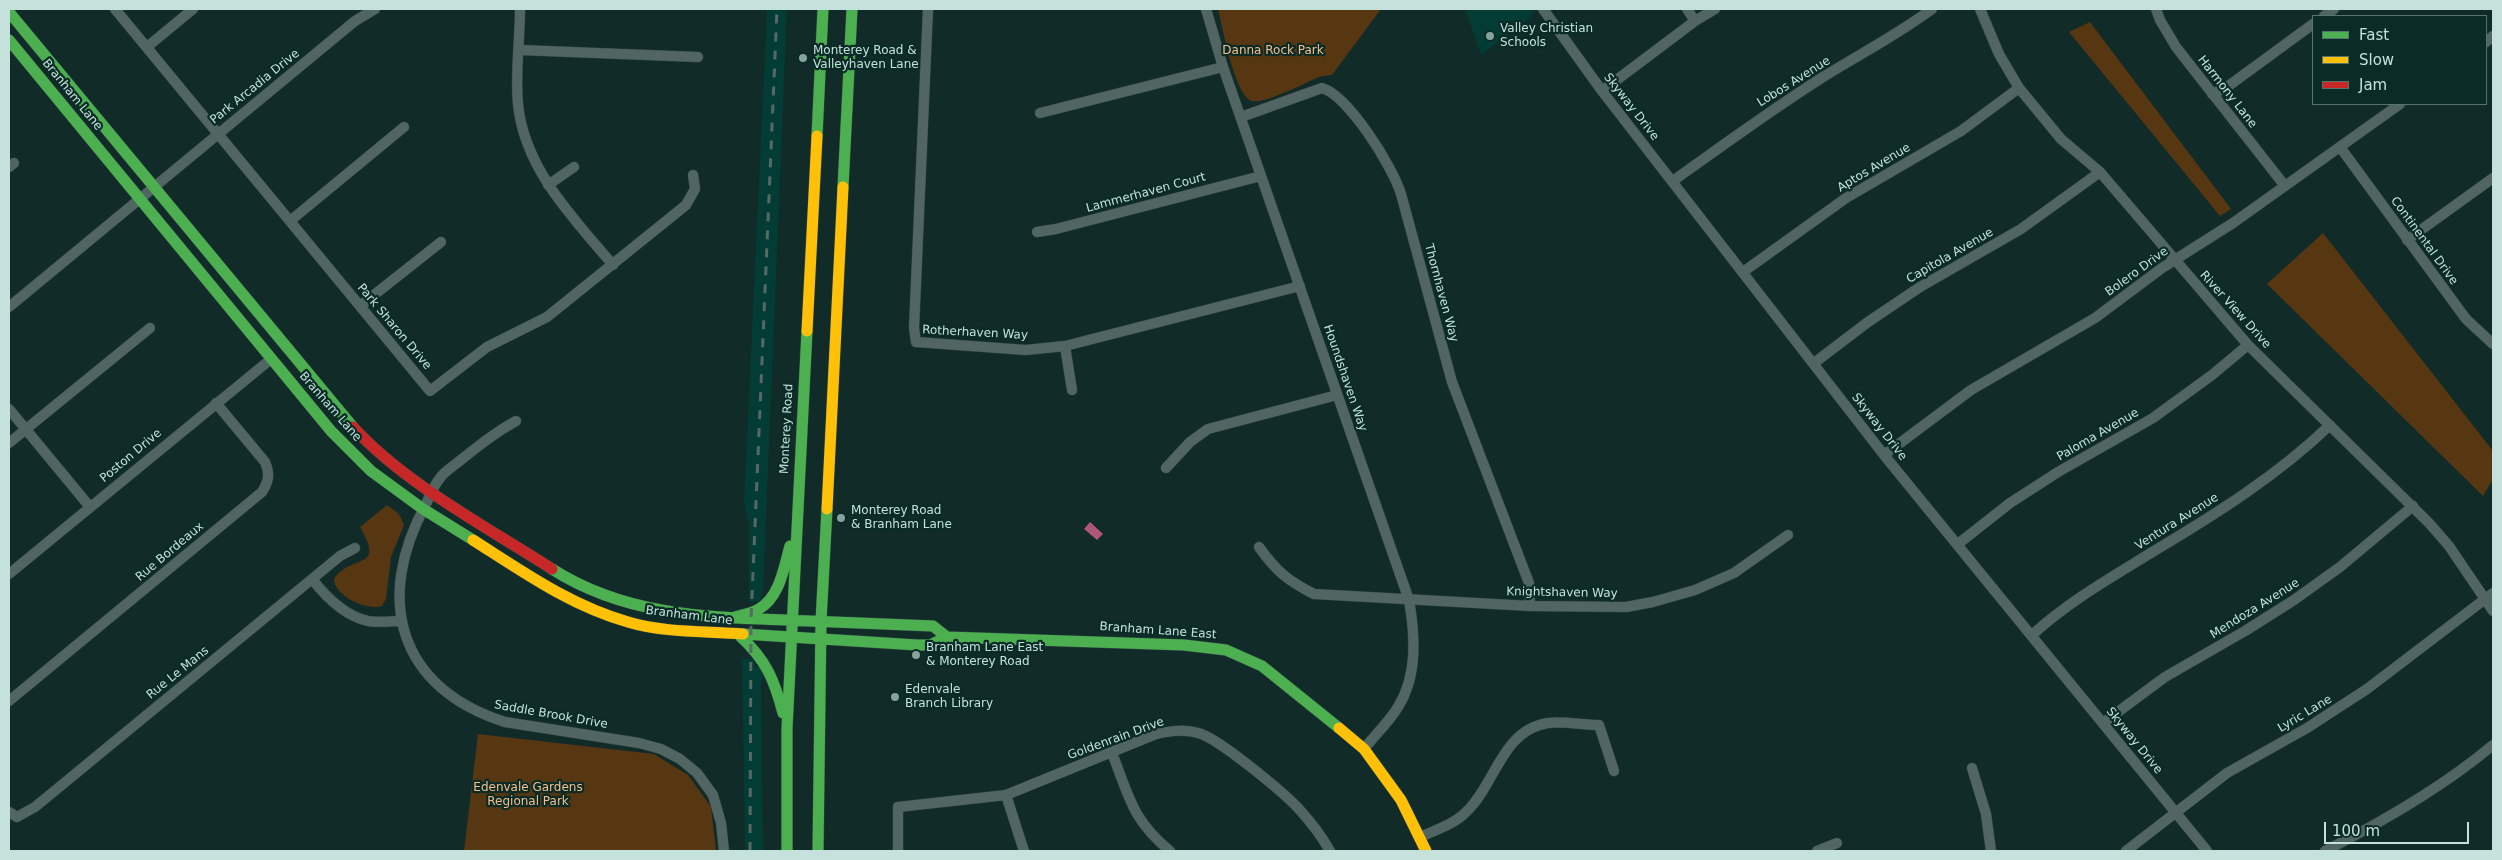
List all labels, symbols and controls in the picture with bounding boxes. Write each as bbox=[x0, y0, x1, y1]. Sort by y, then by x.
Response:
legend bbox=[2312, 15, 2487, 105]
place label: Valley Christian Schools bbox=[1500, 22, 1593, 50]
text: Fast bbox=[2359, 26, 2389, 44]
marker: Valley Christian Schools bbox=[1484, 30, 1496, 42]
place label: Monterey Road & Valleyhaven Lane bbox=[813, 44, 919, 72]
park label: Danna Rock Park bbox=[1222, 44, 1324, 58]
street label: Park Arcadia Drive bbox=[207, 47, 303, 127]
text: Slow bbox=[2359, 51, 2394, 69]
marker: Monterey Road & Valleyhaven Lane bbox=[797, 52, 809, 64]
street label: Harmony Lane bbox=[2194, 53, 2260, 131]
street label: Lobos Avenue bbox=[1755, 54, 1833, 110]
street label: Branham Lane bbox=[39, 56, 105, 134]
street label: Skyway Drive bbox=[1600, 71, 1662, 143]
text: Jam bbox=[2359, 76, 2387, 94]
street label: Aptos Avenue bbox=[1835, 141, 1913, 195]
street label: Lammerhaven Court bbox=[1085, 170, 1207, 216]
street label: Continental Drive bbox=[2387, 194, 2461, 288]
street label: Capitola Avenue bbox=[1904, 225, 1996, 287]
street label: Thornhaven Way bbox=[1421, 242, 1461, 344]
street label: Bolero Drive bbox=[2103, 244, 2171, 300]
street label: River View Drive bbox=[2196, 268, 2274, 352]
street label: Park Sharon Drive bbox=[354, 281, 434, 373]
street label: Rotherhaven Way bbox=[922, 323, 1028, 343]
street label: Houndshaven Way bbox=[1320, 323, 1370, 433]
street label: Branham Lane bbox=[296, 369, 364, 445]
street label: Monterey Road bbox=[777, 383, 797, 475]
street label: Skyway Drive bbox=[1848, 391, 1910, 463]
street label: Paloma Avenue bbox=[2054, 406, 2142, 464]
street label: Poston Drive bbox=[97, 426, 165, 486]
street label: Ventura Avenue bbox=[2133, 491, 2221, 553]
place label: Monterey Road & Branham Lane bbox=[851, 504, 952, 532]
marker: Monterey Road & Branham Lane bbox=[835, 512, 847, 524]
street label: Rue Bordeaux bbox=[133, 520, 207, 584]
street label: Mendoza Avenue bbox=[2208, 576, 2302, 642]
street label: Knightshaven Way bbox=[1506, 585, 1618, 601]
street label: Branham Lane bbox=[645, 604, 733, 628]
street label: Branham Lane East bbox=[1099, 620, 1217, 642]
place label: Branham Lane East & Monterey Road bbox=[926, 641, 1043, 669]
street label: Rue Le Mans bbox=[144, 644, 212, 702]
marker: Branham Lane East & Monterey Road bbox=[910, 649, 922, 661]
place label: Edenvale Branch Library bbox=[905, 683, 993, 711]
marker: Edenvale Branch Library bbox=[889, 691, 901, 703]
street label: Lyric Lane bbox=[2275, 692, 2335, 736]
street label: Saddle Brook Drive bbox=[493, 698, 609, 732]
street label: Skyway Drive bbox=[2103, 705, 2165, 777]
street label: Goldenrain Drive bbox=[1066, 715, 1166, 763]
park label: Edenvale Gardens Regional Park bbox=[473, 781, 583, 809]
scale bar bbox=[2327, 812, 2472, 844]
text: 100 m bbox=[2332, 822, 2380, 840]

